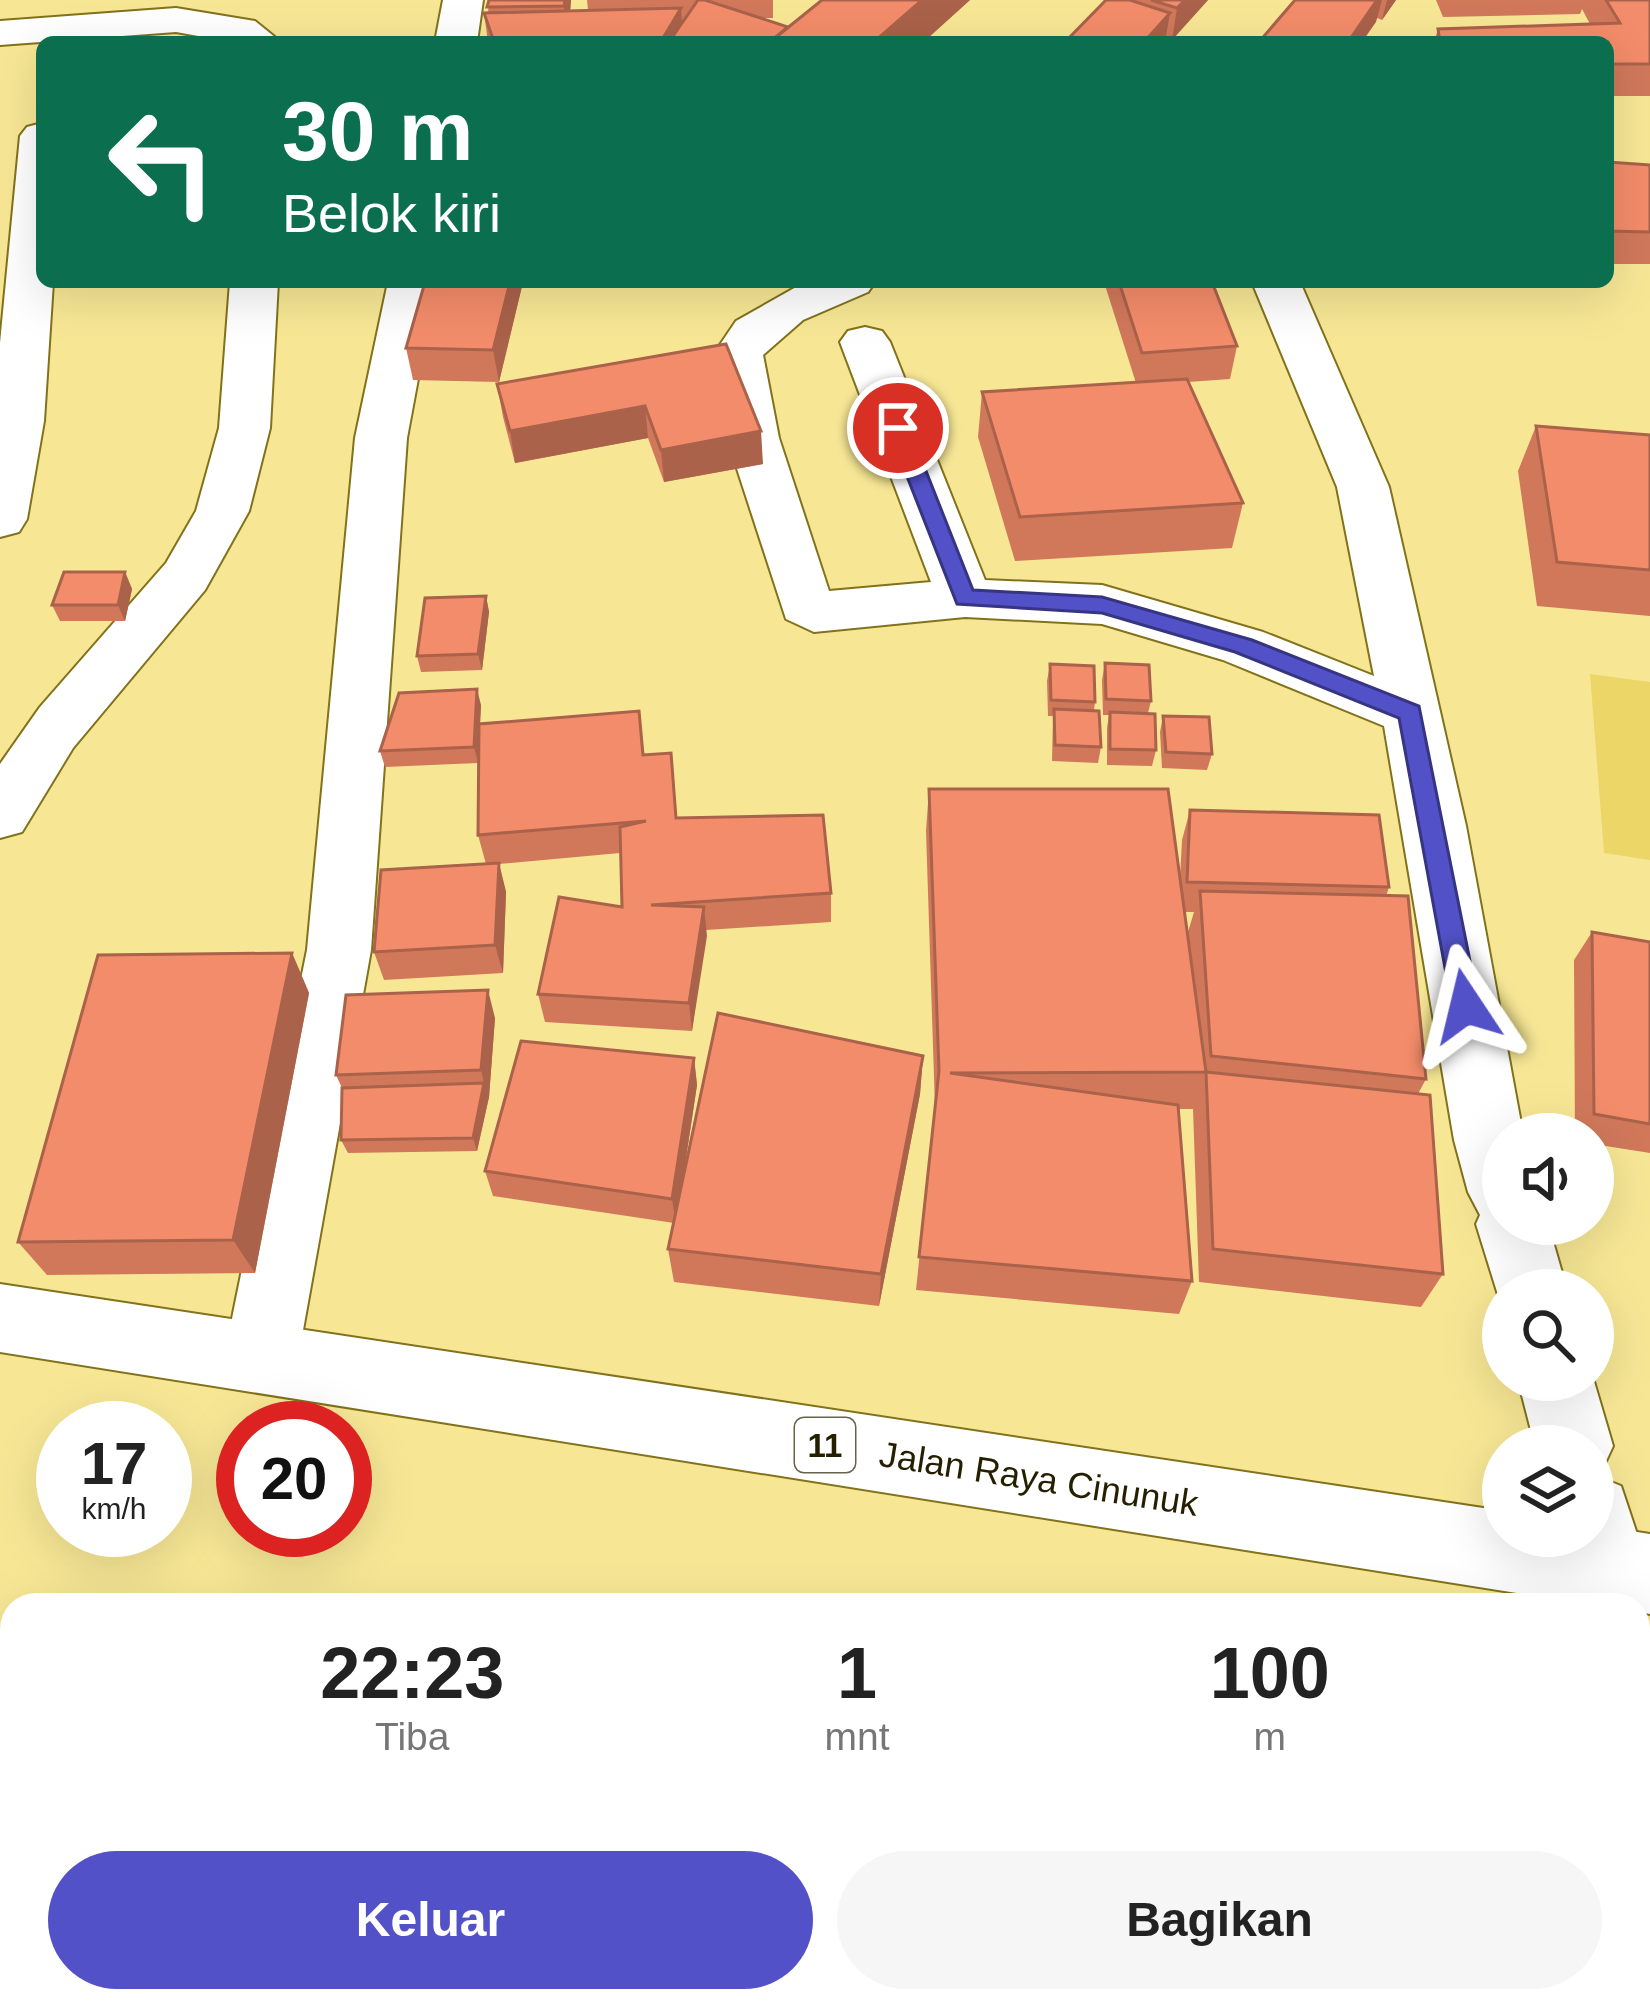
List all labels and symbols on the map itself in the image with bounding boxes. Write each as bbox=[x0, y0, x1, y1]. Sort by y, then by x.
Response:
pin bbox=[847, 377, 949, 479]
position arrow bbox=[1403, 943, 1529, 1069]
speed limit sign: 20 bbox=[216, 1401, 372, 1557]
road number: 11 bbox=[795, 1418, 855, 1472]
street label: Jalan Raya Cinunuk bbox=[877, 1433, 1202, 1524]

